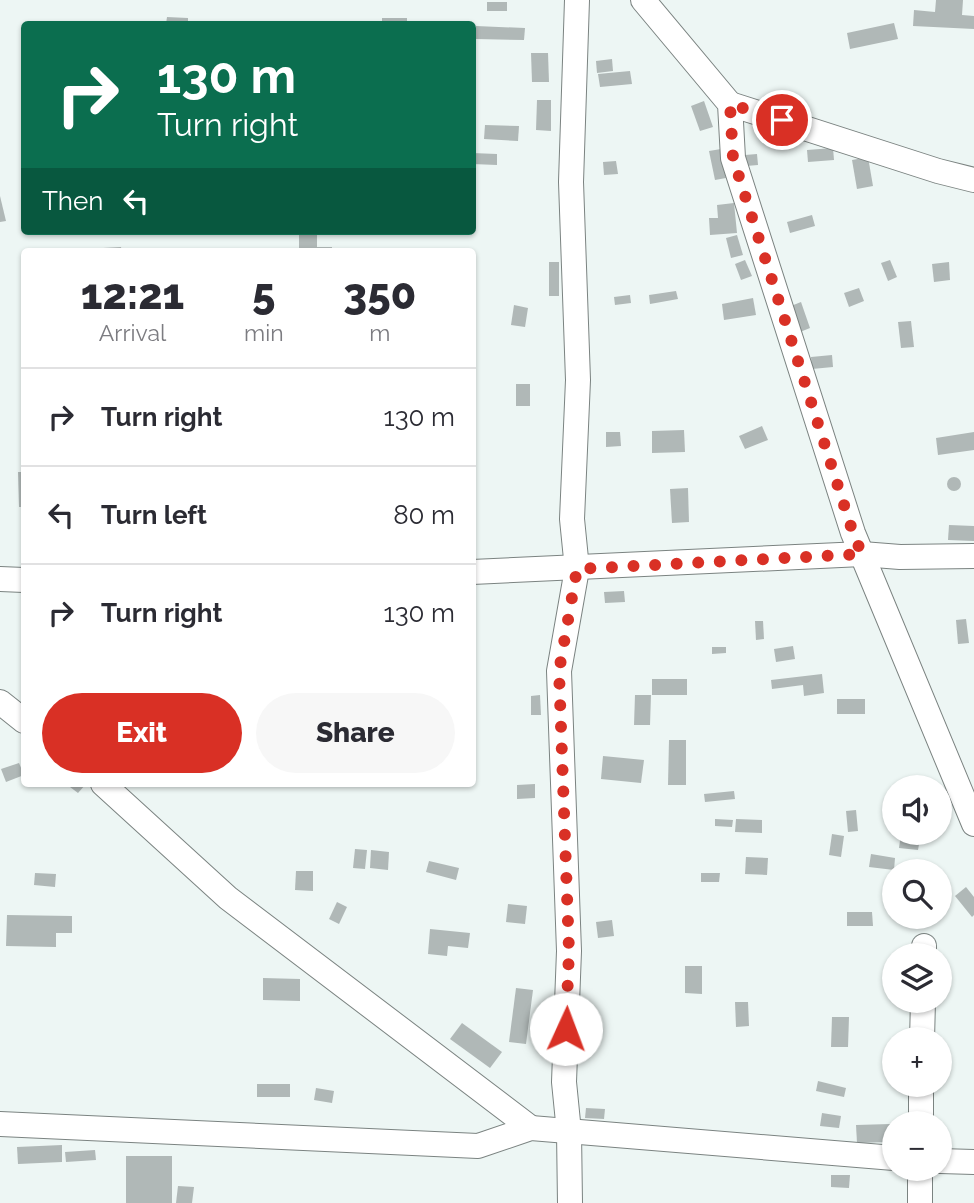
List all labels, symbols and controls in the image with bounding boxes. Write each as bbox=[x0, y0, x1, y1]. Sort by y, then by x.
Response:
text: 130 m bbox=[157, 47, 296, 104]
icon: right bbox=[42, 49, 133, 140]
pin bbox=[752, 90, 812, 150]
icon: arrive bbox=[763, 101, 801, 139]
text: Turn right bbox=[157, 106, 298, 143]
icon: left bbox=[117, 182, 155, 220]
text: Then bbox=[42, 186, 103, 216]
text: 12:21 bbox=[81, 270, 184, 319]
text: 5 bbox=[252, 270, 276, 319]
text: 350 bbox=[343, 270, 416, 319]
text: Arrival bbox=[99, 319, 166, 346]
text: min bbox=[244, 319, 284, 346]
text: m bbox=[369, 319, 390, 346]
icon: right bbox=[42, 398, 80, 436]
text: Turn right bbox=[101, 402, 222, 432]
text: 130 m bbox=[384, 402, 455, 432]
icon: left bbox=[42, 496, 80, 534]
text: Turn left bbox=[101, 500, 207, 530]
text: 80 m bbox=[393, 500, 455, 530]
icon: right bbox=[42, 594, 80, 632]
text: Turn right bbox=[101, 598, 222, 628]
text: 130 m bbox=[384, 598, 455, 628]
button: Exit bbox=[42, 693, 242, 773]
button: Share bbox=[256, 693, 455, 773]
map controls bbox=[882, 775, 952, 1181]
button: sound bbox=[882, 775, 952, 845]
button: search bbox=[882, 859, 952, 929]
button: layers bbox=[882, 943, 952, 1013]
position arrow bbox=[529, 992, 603, 1066]
button: + bbox=[882, 1027, 952, 1097]
button: − bbox=[882, 1111, 952, 1181]

